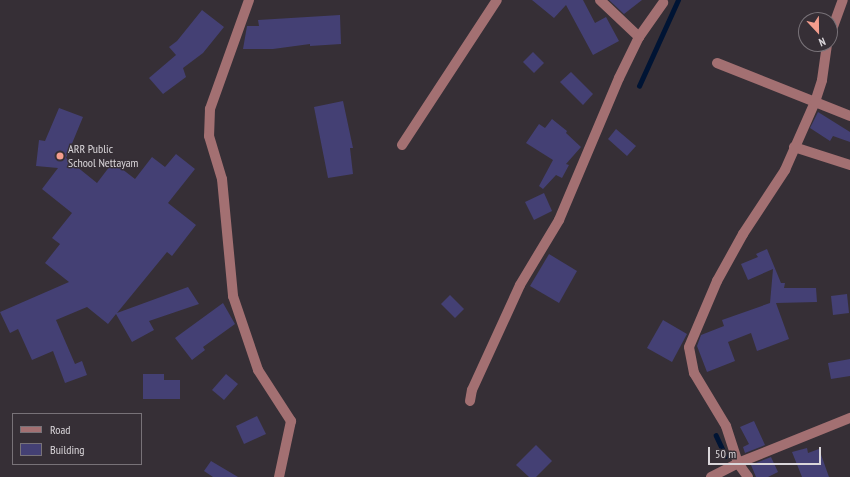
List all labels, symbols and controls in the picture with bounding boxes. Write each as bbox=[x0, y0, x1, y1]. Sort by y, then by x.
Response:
north arrow bbox=[798, 12, 838, 52]
text: N bbox=[817, 35, 828, 50]
place label: ARR Public School Nettayam bbox=[68, 142, 138, 170]
marker: ARR Public School Nettayam bbox=[55, 151, 65, 161]
legend bbox=[12, 413, 142, 465]
text: Road bbox=[50, 422, 70, 437]
scale bar bbox=[710, 439, 823, 465]
text: Building bbox=[50, 442, 85, 457]
text: 50 m bbox=[715, 446, 736, 461]

